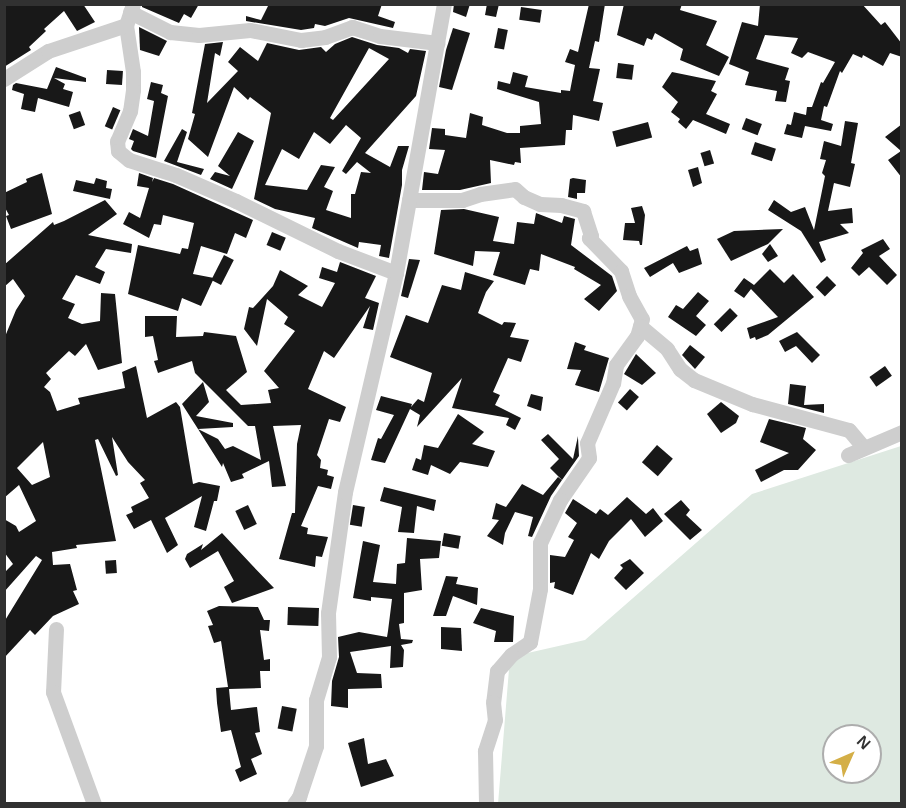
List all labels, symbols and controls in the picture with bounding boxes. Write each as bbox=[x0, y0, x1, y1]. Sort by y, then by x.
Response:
north arrow bbox=[822, 724, 882, 784]
text: N bbox=[854, 732, 874, 752]

